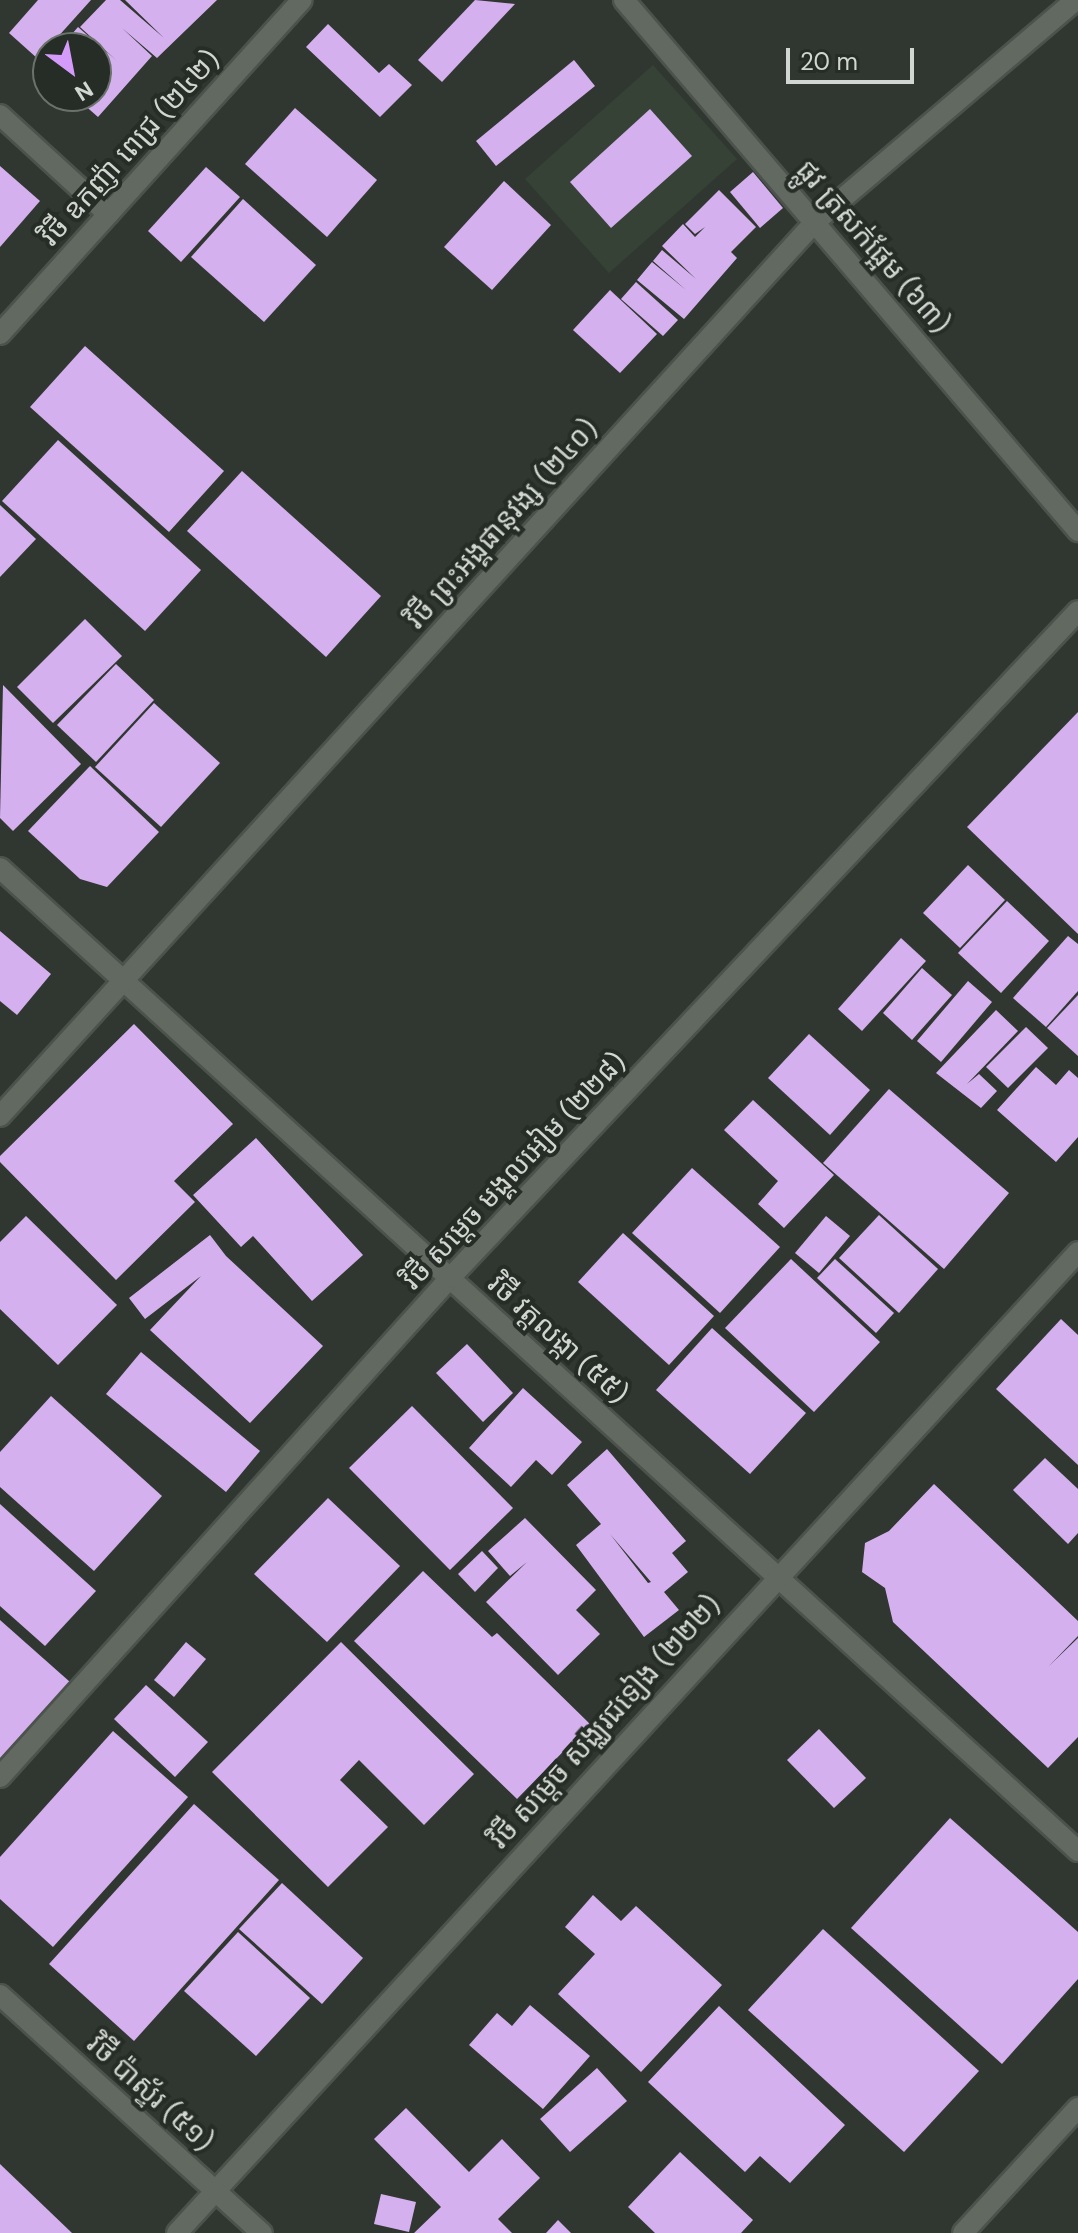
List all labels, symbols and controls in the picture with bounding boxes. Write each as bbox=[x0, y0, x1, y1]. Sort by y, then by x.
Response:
north arrow bbox=[32, 32, 112, 112]
scale bar bbox=[790, 32, 918, 82]
street label: វិថី ឧកញ៉ា ពេជ្រ (២៤២) bbox=[33, 43, 227, 253]
text: 20 m bbox=[800, 46, 858, 77]
text: N bbox=[69, 75, 98, 108]
street label: ផ្លូវ ត្រសក់ផ្អែម (៦៣) bbox=[789, 154, 957, 340]
street label: វិថី ព្រះអង្គផានុវង្ស (២៤០) bbox=[399, 412, 605, 636]
street label: វិថី សម្តេច មង្គលអៀម (២២៨) bbox=[395, 1045, 633, 1297]
street label: វិថី វត្តលង្កា (៥៥) bbox=[481, 1267, 635, 1411]
street label: វិថី សម្តេច សង្ឈរជទៀង (២២២) bbox=[482, 1588, 728, 1856]
street label: វិថី ប៉ាស្ទ័រ (៥១) bbox=[80, 2028, 220, 2158]

